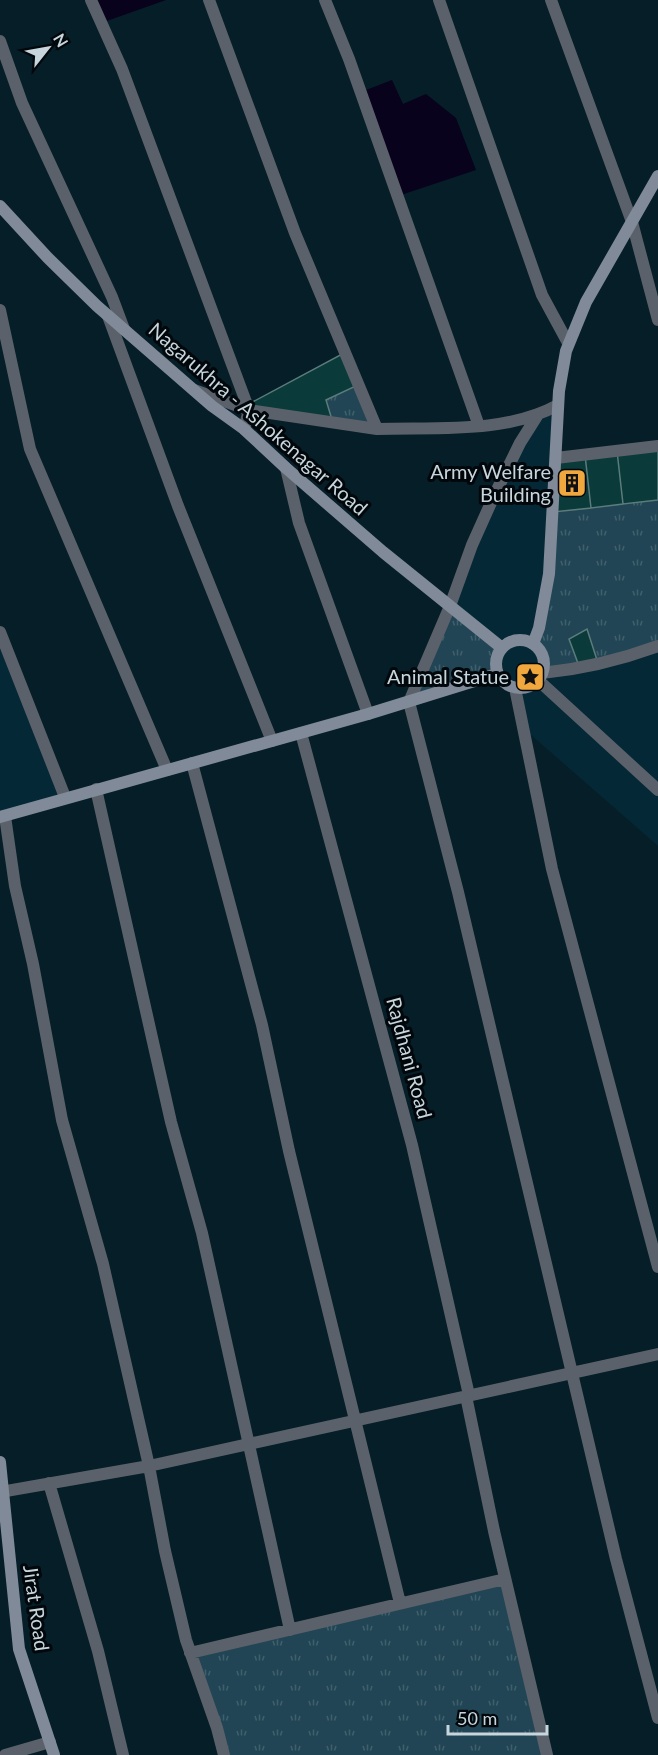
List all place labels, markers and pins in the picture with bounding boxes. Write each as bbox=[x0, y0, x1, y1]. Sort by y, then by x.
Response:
place label: Army Welfare Building bbox=[430, 459, 551, 506]
building icon: Army Welfare Building bbox=[556, 467, 588, 499]
place icon: Animal Statue bbox=[514, 661, 546, 693]
place label: Animal Statue bbox=[387, 664, 509, 688]

